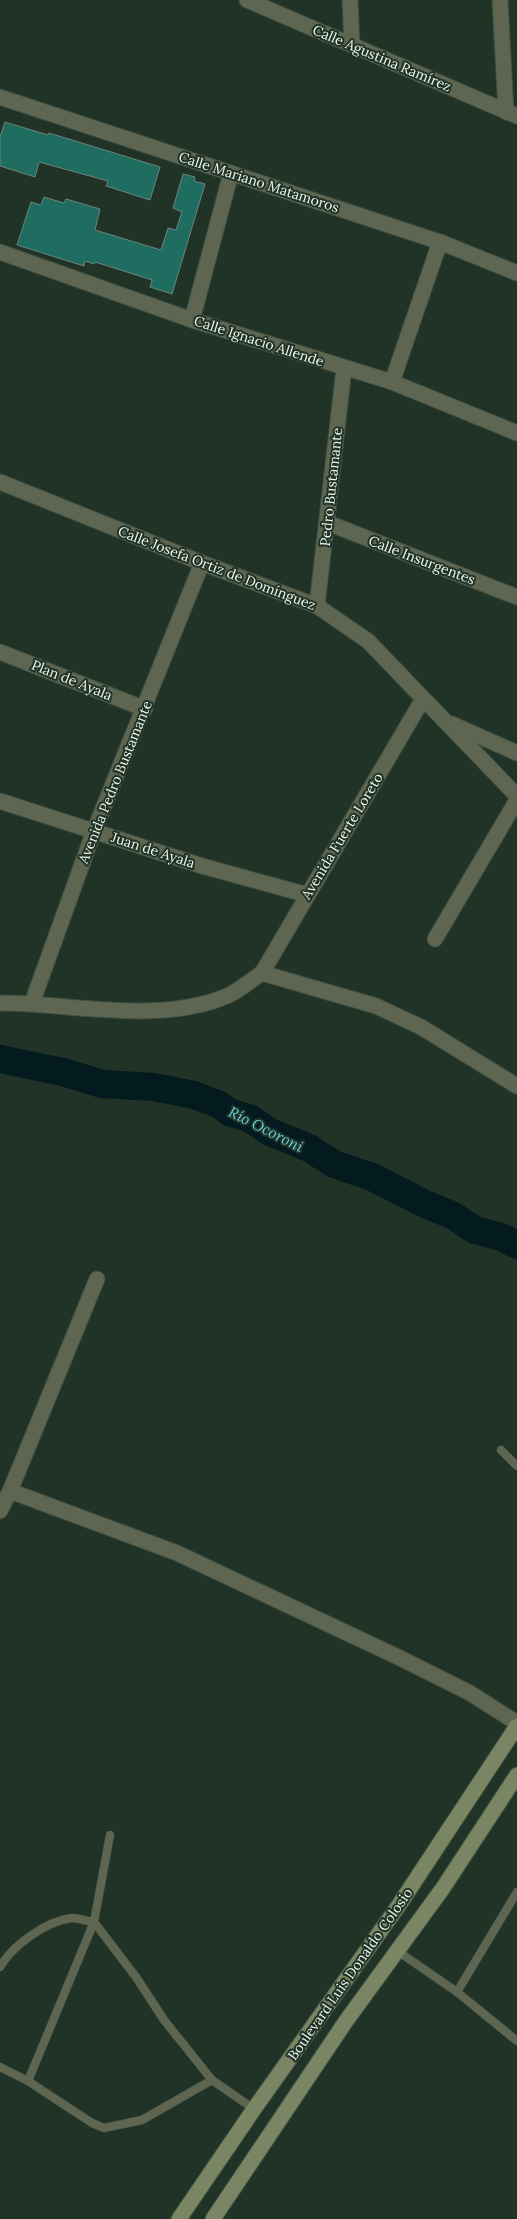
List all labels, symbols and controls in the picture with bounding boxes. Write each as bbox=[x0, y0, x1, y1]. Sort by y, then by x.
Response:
street label: Calle Agustina Ramírez bbox=[310, 21, 454, 95]
street label: Calle Mariano Matamoros bbox=[177, 148, 341, 216]
street label: Calle Ignacio Allende bbox=[192, 311, 327, 371]
street label: Pedro Bustamante bbox=[316, 426, 346, 547]
street label: Calle Josefa Ortiz de Domínguez bbox=[116, 522, 318, 614]
street label: Calle Insurgentes bbox=[366, 531, 478, 589]
street label: Plan de Ayala bbox=[29, 656, 115, 704]
street label: Avenida Pedro Bustamante bbox=[74, 698, 156, 867]
street label: Avenida Fuerte Loreto bbox=[297, 769, 387, 903]
street label: Juan de Ayala bbox=[108, 828, 197, 872]
water label: Río Ocoroni bbox=[225, 1102, 307, 1156]
street label: Boulevard Luis Donaldo Colosio bbox=[283, 1884, 417, 2064]

